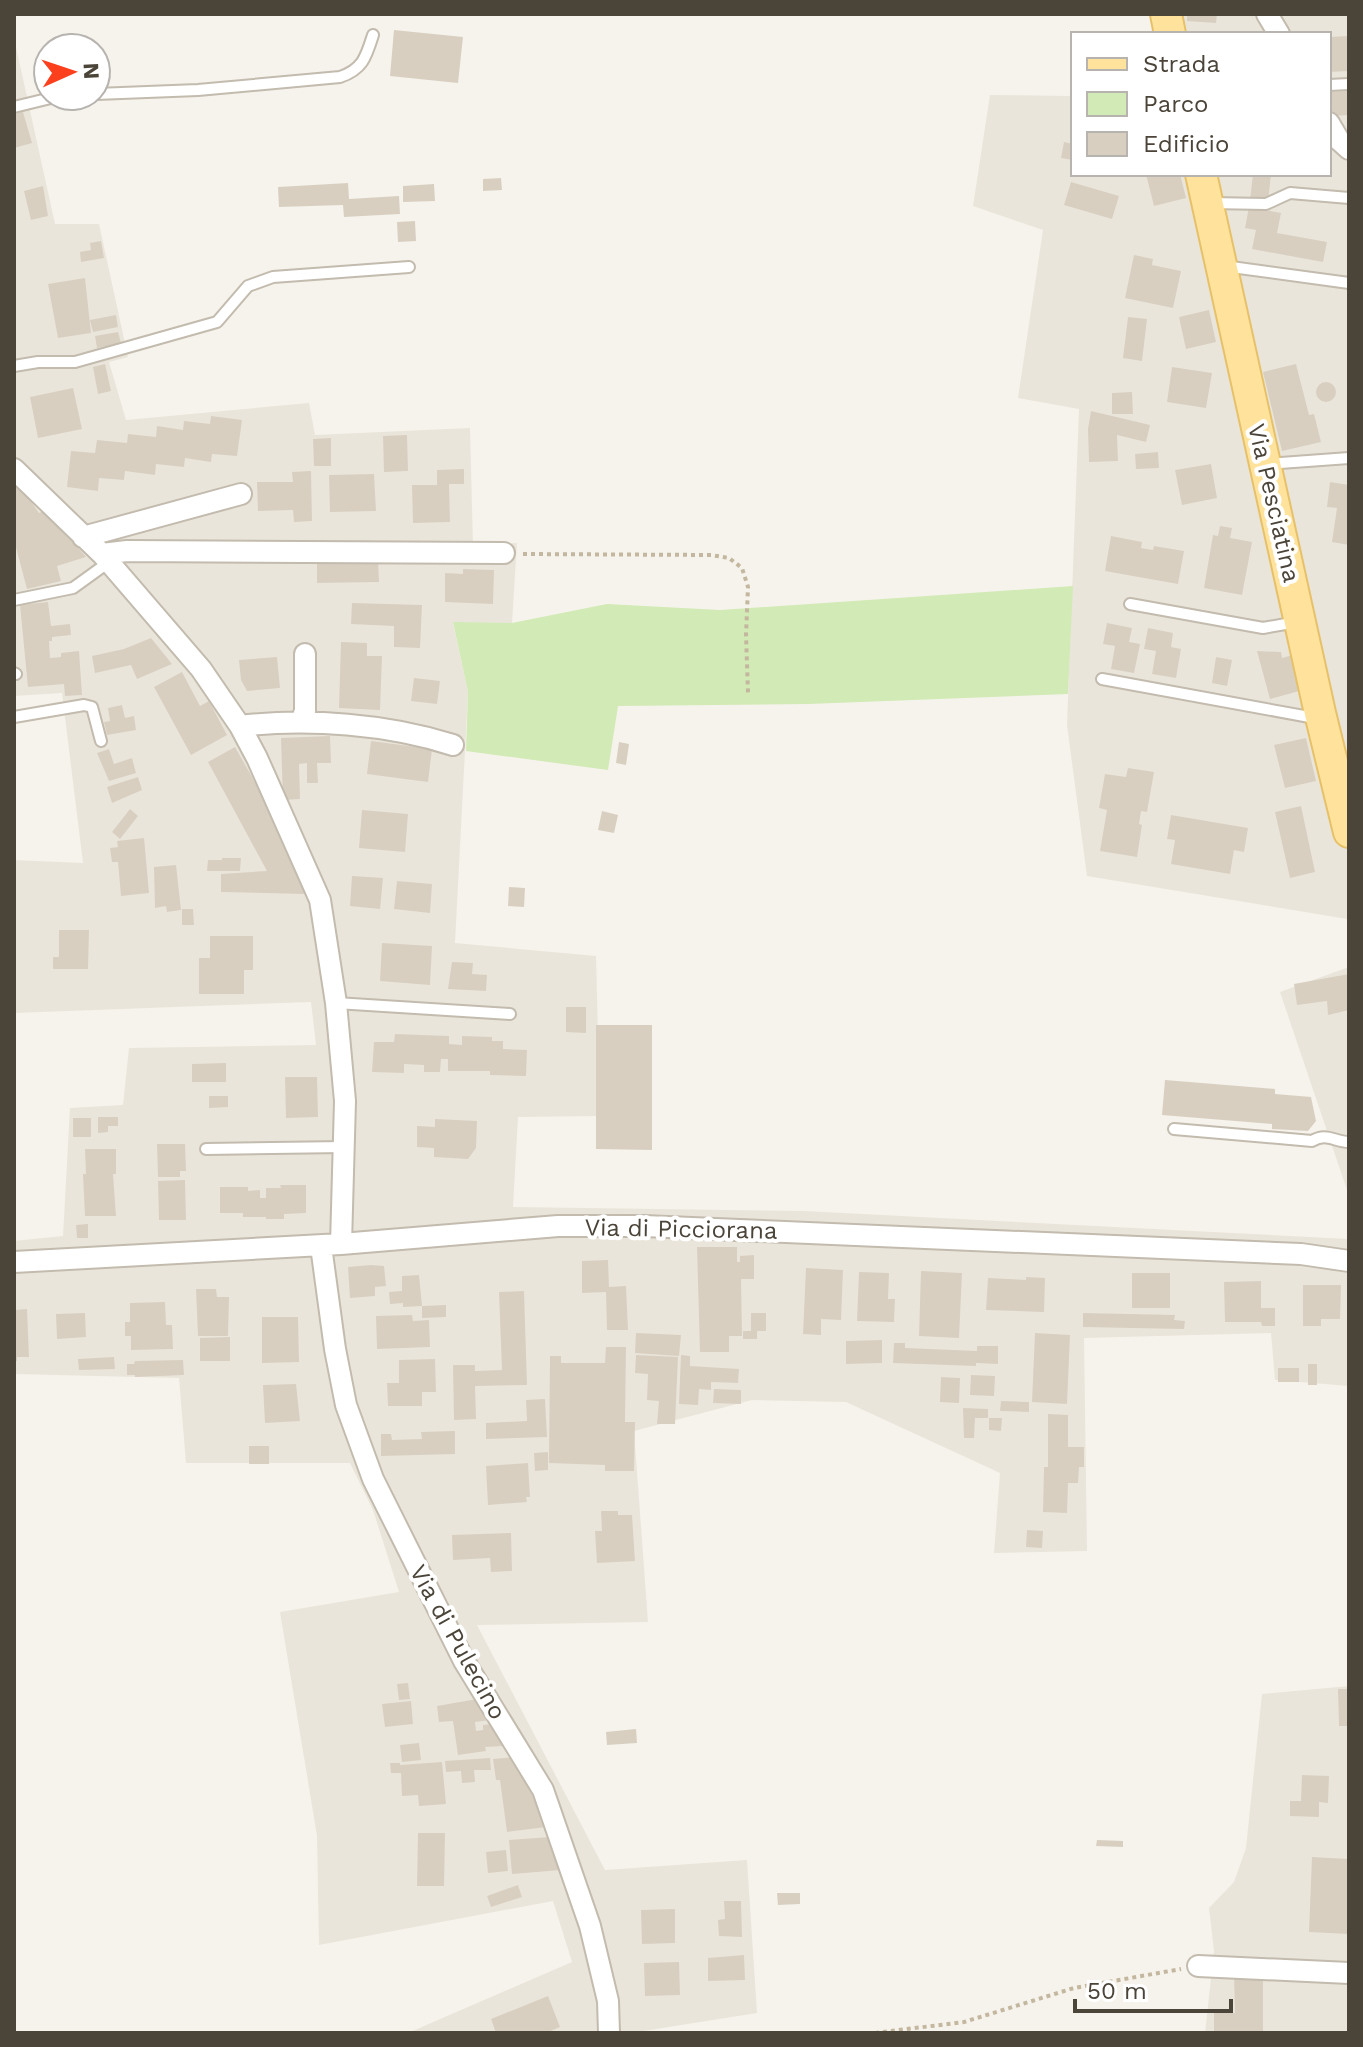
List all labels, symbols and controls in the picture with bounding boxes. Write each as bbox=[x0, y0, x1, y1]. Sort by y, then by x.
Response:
north arrow bbox=[32, 32, 112, 112]
legend bbox=[1071, 32, 1331, 176]
text: Strada bbox=[1143, 50, 1220, 78]
text: N bbox=[79, 62, 104, 80]
text: Parco bbox=[1143, 90, 1208, 118]
text: Edificio bbox=[1143, 130, 1229, 158]
street label: Via Pesciatina bbox=[1242, 421, 1306, 585]
street label: Via di Picciorana bbox=[584, 1213, 778, 1245]
street label: Via di Pulecino bbox=[404, 1560, 512, 1724]
scale bar bbox=[1075, 1963, 1231, 2013]
text: 50 m bbox=[1087, 1977, 1147, 2005]

